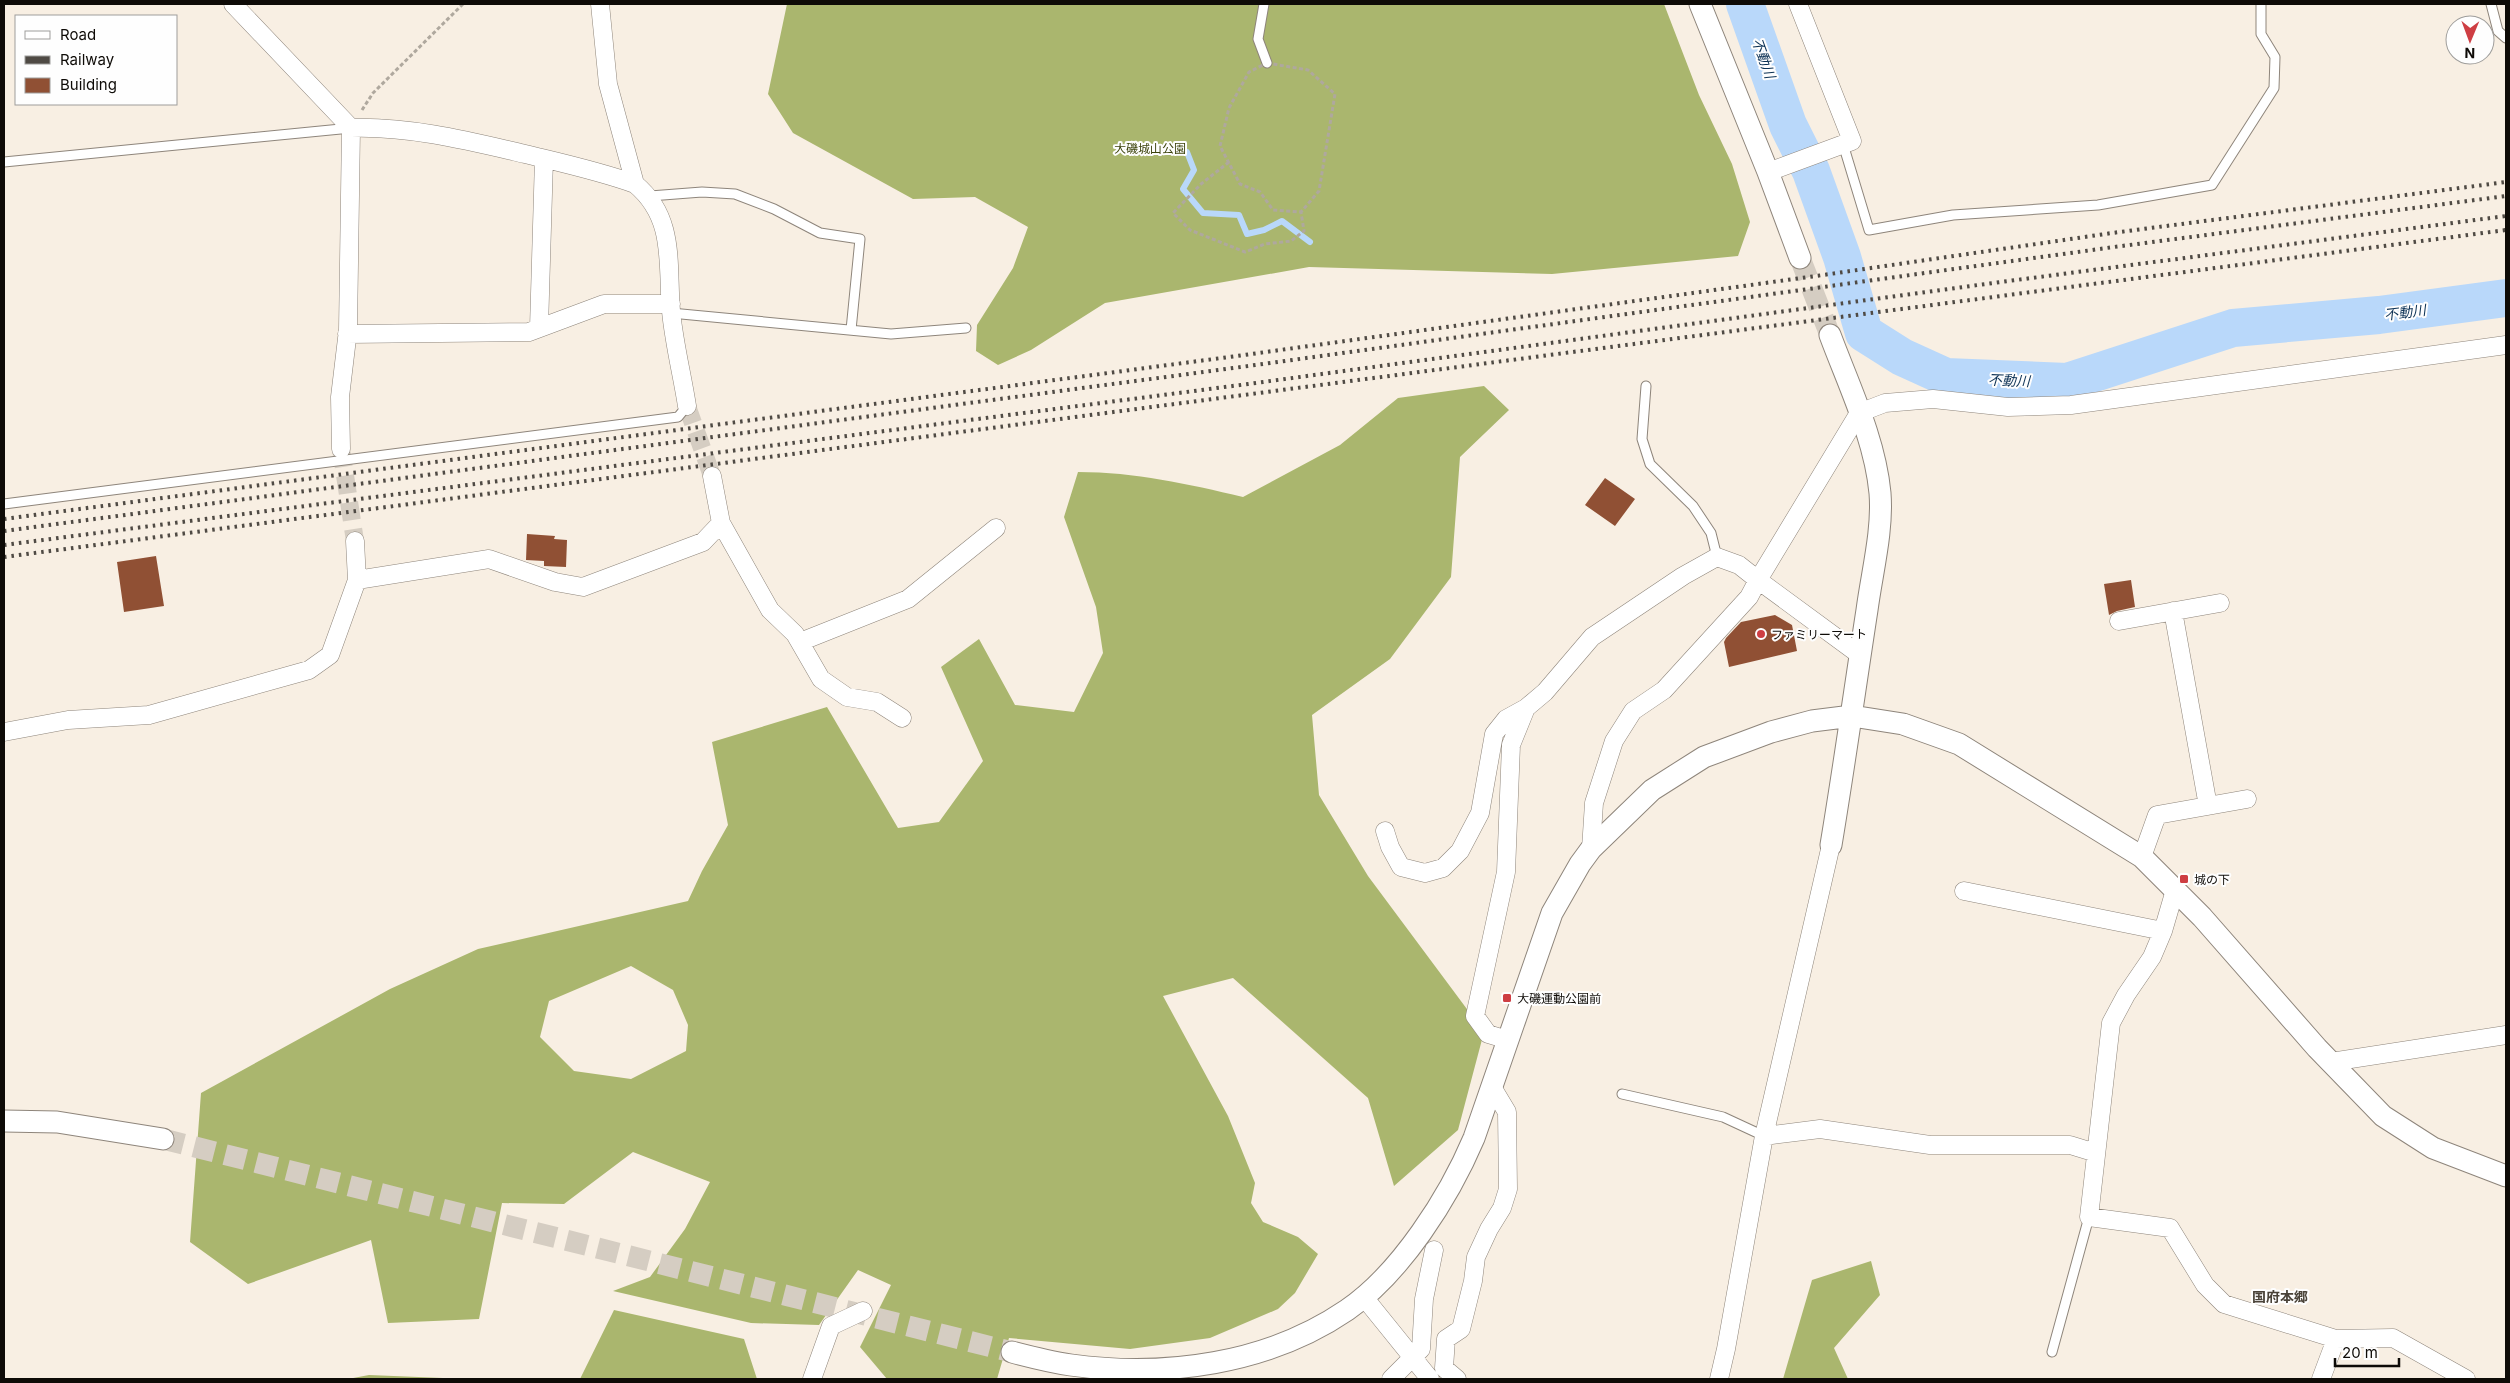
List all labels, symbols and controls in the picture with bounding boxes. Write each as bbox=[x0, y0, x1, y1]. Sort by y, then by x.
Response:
legend bbox=[15, 15, 178, 105]
north arrow bbox=[2445, 15, 2495, 65]
text: Road bbox=[60, 25, 96, 44]
water label: 不動川 bbox=[1749, 35, 1780, 83]
text: N bbox=[2464, 45, 2475, 62]
text: Railway bbox=[60, 50, 115, 69]
text: Building bbox=[60, 75, 117, 94]
park label: 大磯城山公園 bbox=[1114, 141, 1186, 156]
water label: 不動川 bbox=[2383, 301, 2429, 323]
water label: 不動川 bbox=[1988, 371, 2032, 389]
place label: ファミリーマート bbox=[1771, 627, 1867, 642]
marker: ファミリーマート bbox=[1755, 628, 1767, 640]
place label: 城の下 bbox=[2194, 872, 2230, 887]
marker: 城の下 bbox=[2178, 873, 2190, 885]
place label: 大磯運動公園前 bbox=[1517, 991, 1601, 1006]
marker: 大磯運動公園前 bbox=[1501, 992, 1513, 1004]
district label: 国府本郷 bbox=[2252, 1288, 2308, 1305]
scale bar bbox=[2335, 1336, 2399, 1368]
text: 20 m bbox=[2342, 1343, 2378, 1362]

